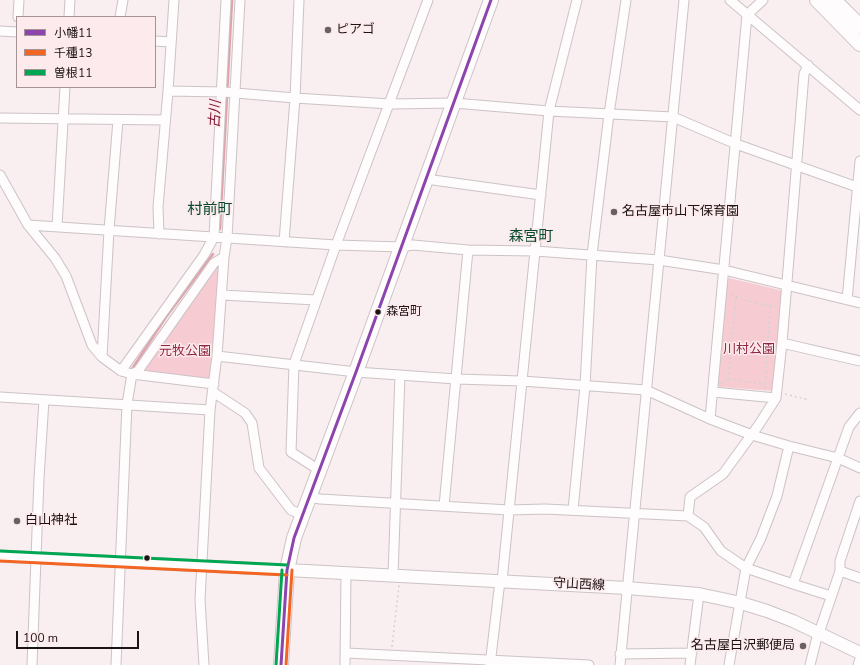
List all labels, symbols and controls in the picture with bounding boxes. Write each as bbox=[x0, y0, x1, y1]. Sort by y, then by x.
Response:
legend bbox=[16, 16, 156, 88]
place label: ピアゴ bbox=[336, 22, 375, 38]
text: 小幡11 bbox=[54, 25, 92, 41]
marker: ピアゴ bbox=[323, 25, 333, 35]
text: 千種13 bbox=[54, 45, 92, 61]
text: 曽根11 bbox=[54, 65, 92, 81]
water label: 古川 bbox=[207, 100, 225, 128]
district label: 村前町 bbox=[188, 201, 232, 219]
place label: 名古屋市山下保育園 bbox=[622, 204, 739, 220]
marker: 名古屋市山下保育園 bbox=[609, 207, 619, 217]
district label: 森宮町 bbox=[509, 228, 553, 246]
place label: 森宮町 bbox=[386, 305, 422, 319]
marker: 森宮町 bbox=[373, 307, 383, 317]
park label: 川村公園 bbox=[723, 342, 775, 358]
park label: 元牧公園 bbox=[159, 344, 211, 360]
place label: 白山神社 bbox=[25, 513, 77, 529]
marker: 白山神社 bbox=[12, 516, 22, 526]
unlabelled marker bbox=[142, 553, 152, 563]
street label: 守山西線 bbox=[553, 576, 605, 594]
scale bar bbox=[18, 623, 141, 649]
text: 100 m bbox=[23, 630, 58, 646]
place label: 名古屋白沢郵便局 bbox=[691, 638, 795, 654]
marker: 名古屋白沢郵便局 bbox=[798, 641, 808, 651]

